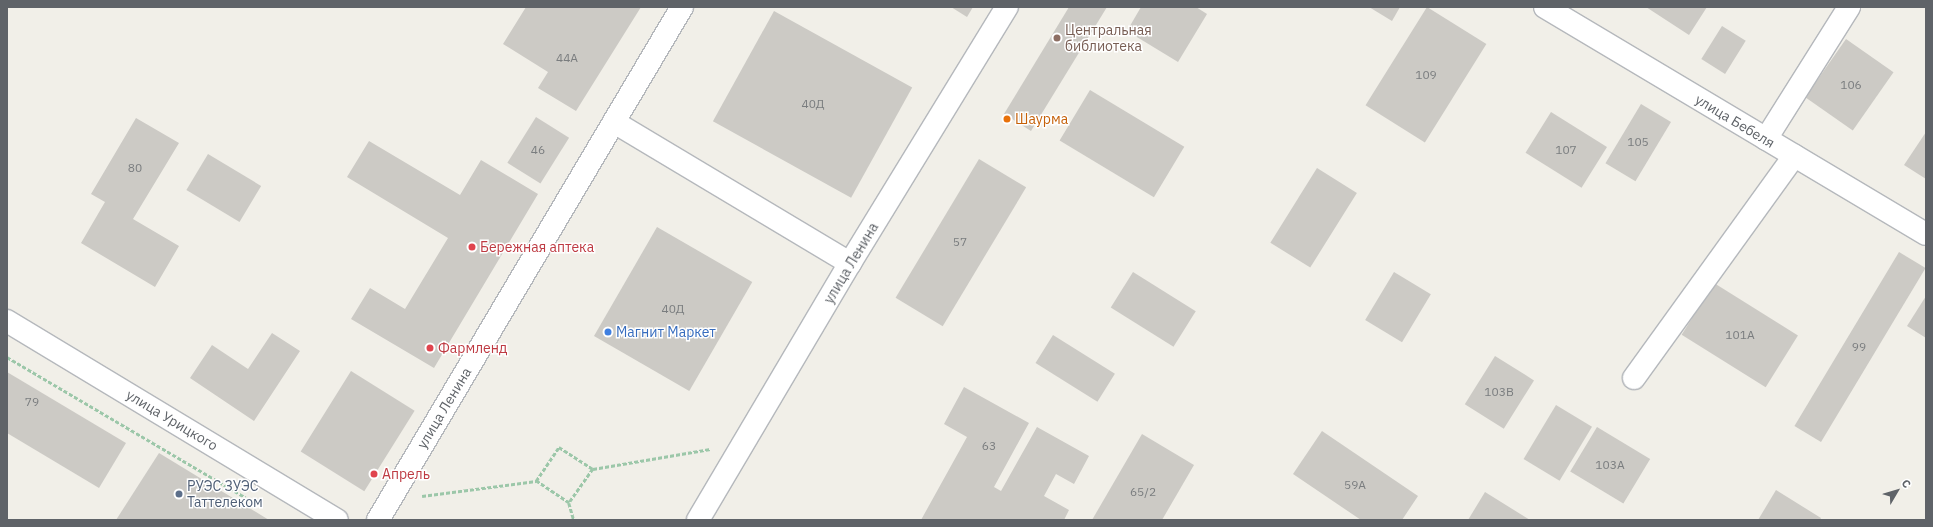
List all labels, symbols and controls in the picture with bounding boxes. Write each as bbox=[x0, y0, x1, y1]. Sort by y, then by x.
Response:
place label: Центральная библиотека bbox=[1065, 22, 1152, 54]
marker: Центральная библиотека bbox=[1052, 33, 1062, 43]
house number: 44А bbox=[556, 51, 578, 65]
house number: 109 bbox=[1415, 68, 1437, 82]
house number: 106 bbox=[1840, 78, 1862, 92]
street label: улица Бебеля bbox=[1692, 91, 1778, 151]
house number: 40Д bbox=[801, 97, 825, 111]
place label: Шаурма bbox=[1015, 111, 1068, 127]
marker: Шаурма bbox=[1002, 114, 1012, 124]
house number: 105 bbox=[1627, 135, 1649, 149]
house number: 46 bbox=[531, 143, 545, 157]
house number: 107 bbox=[1555, 143, 1577, 157]
house number: 80 bbox=[128, 161, 142, 175]
street label: улица Ленина bbox=[820, 219, 882, 307]
house number: 57 bbox=[953, 235, 967, 249]
place label: Бережная аптека bbox=[480, 239, 594, 255]
marker: Бережная аптека bbox=[467, 242, 477, 252]
house number: 40Д bbox=[661, 302, 685, 316]
place label: Магнит Маркет bbox=[616, 324, 716, 340]
marker: Магнит Маркет bbox=[603, 327, 613, 337]
house number: 101А bbox=[1725, 328, 1755, 342]
place label: Фармленд bbox=[438, 340, 507, 356]
house number: 99 bbox=[1852, 340, 1866, 354]
marker: Фармленд bbox=[425, 343, 435, 353]
street label: улица Ленина bbox=[413, 364, 475, 452]
house number: 103В bbox=[1484, 385, 1514, 399]
street label: улица Урицкого bbox=[123, 386, 221, 454]
house number: 79 bbox=[25, 395, 39, 409]
house number: 63 bbox=[982, 439, 996, 453]
house number: 103А bbox=[1595, 458, 1625, 472]
place label: Апрель bbox=[382, 466, 430, 482]
marker: Апрель bbox=[369, 469, 379, 479]
north arrow bbox=[1877, 471, 1917, 511]
text: С bbox=[1899, 476, 1914, 491]
place label: РУЭС ЗУЭС Таттелеком bbox=[187, 478, 263, 510]
house number: 59А bbox=[1344, 478, 1366, 492]
house number: 65/2 bbox=[1130, 485, 1156, 499]
marker: РУЭС ЗУЭС Таттелеком bbox=[174, 489, 184, 499]

